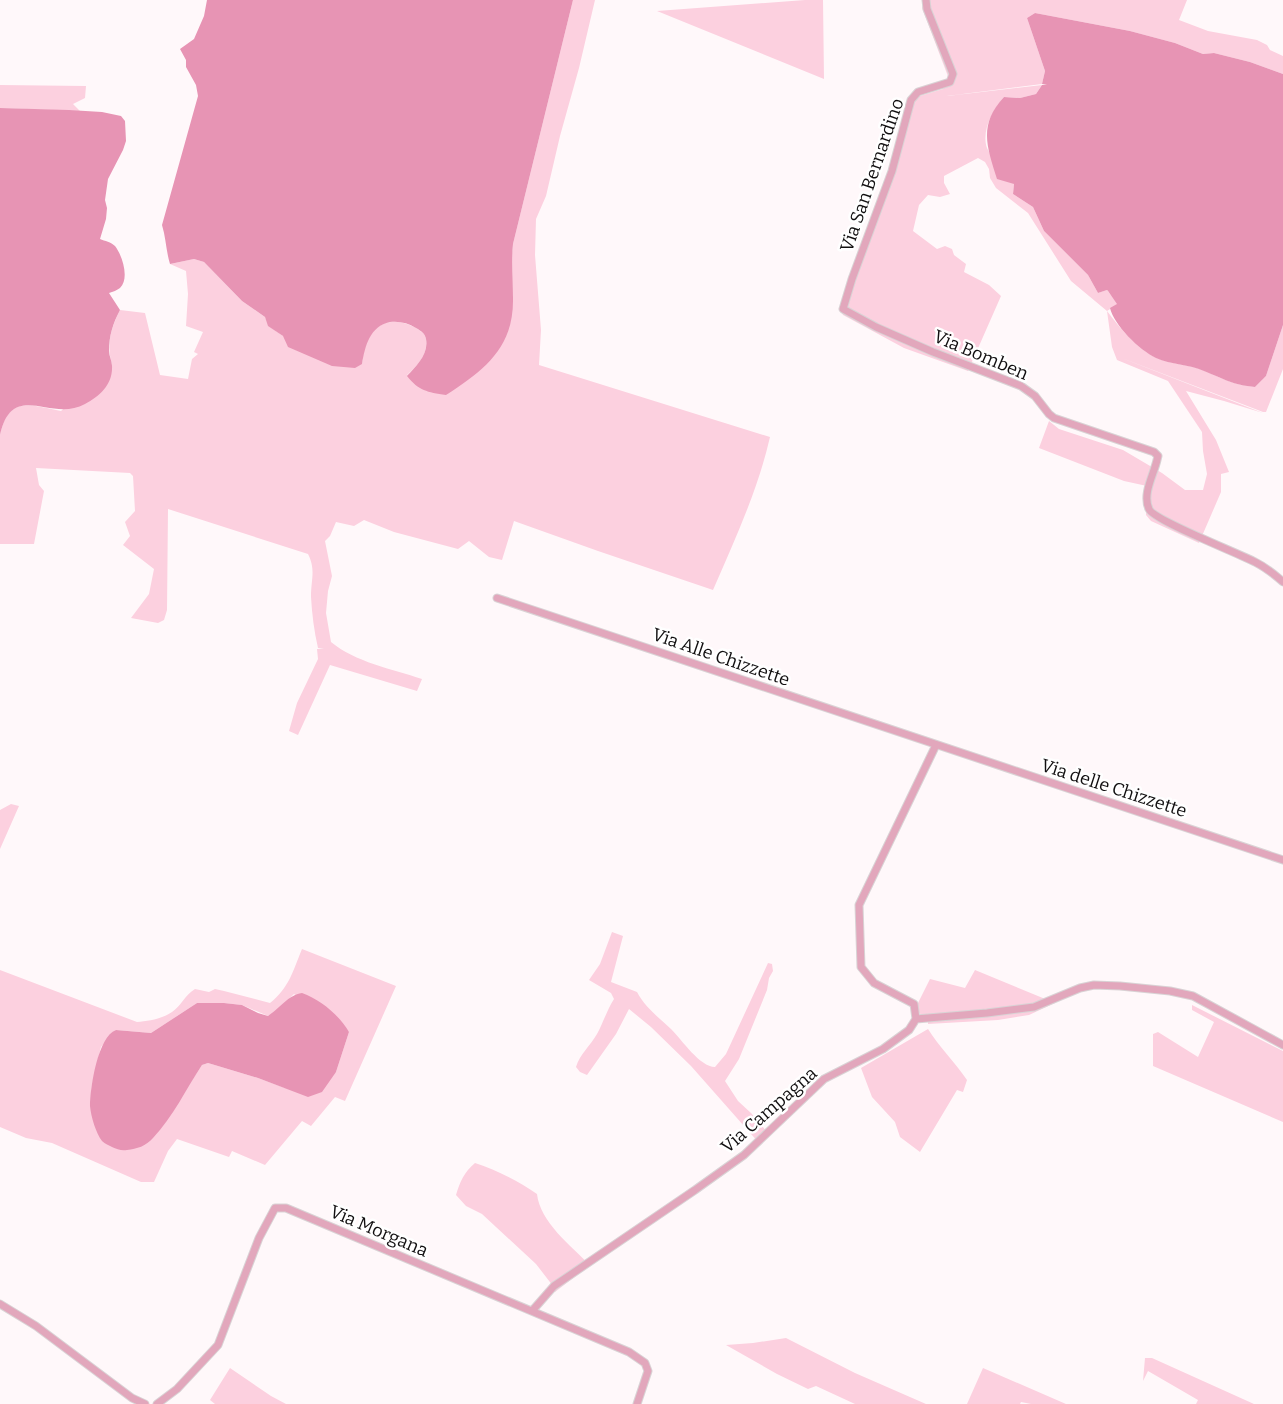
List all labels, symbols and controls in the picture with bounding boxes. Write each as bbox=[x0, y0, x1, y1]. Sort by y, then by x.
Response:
street label: Via San Bernardino bbox=[835, 95, 909, 255]
street label: Via Bomben bbox=[930, 325, 1032, 385]
street label: Via Alle Chizzette bbox=[649, 623, 793, 691]
street label: Via delle Chizzette bbox=[1038, 754, 1190, 822]
street label: Via Campagna bbox=[716, 1062, 822, 1158]
street label: Via Morgana bbox=[326, 1200, 432, 1262]

